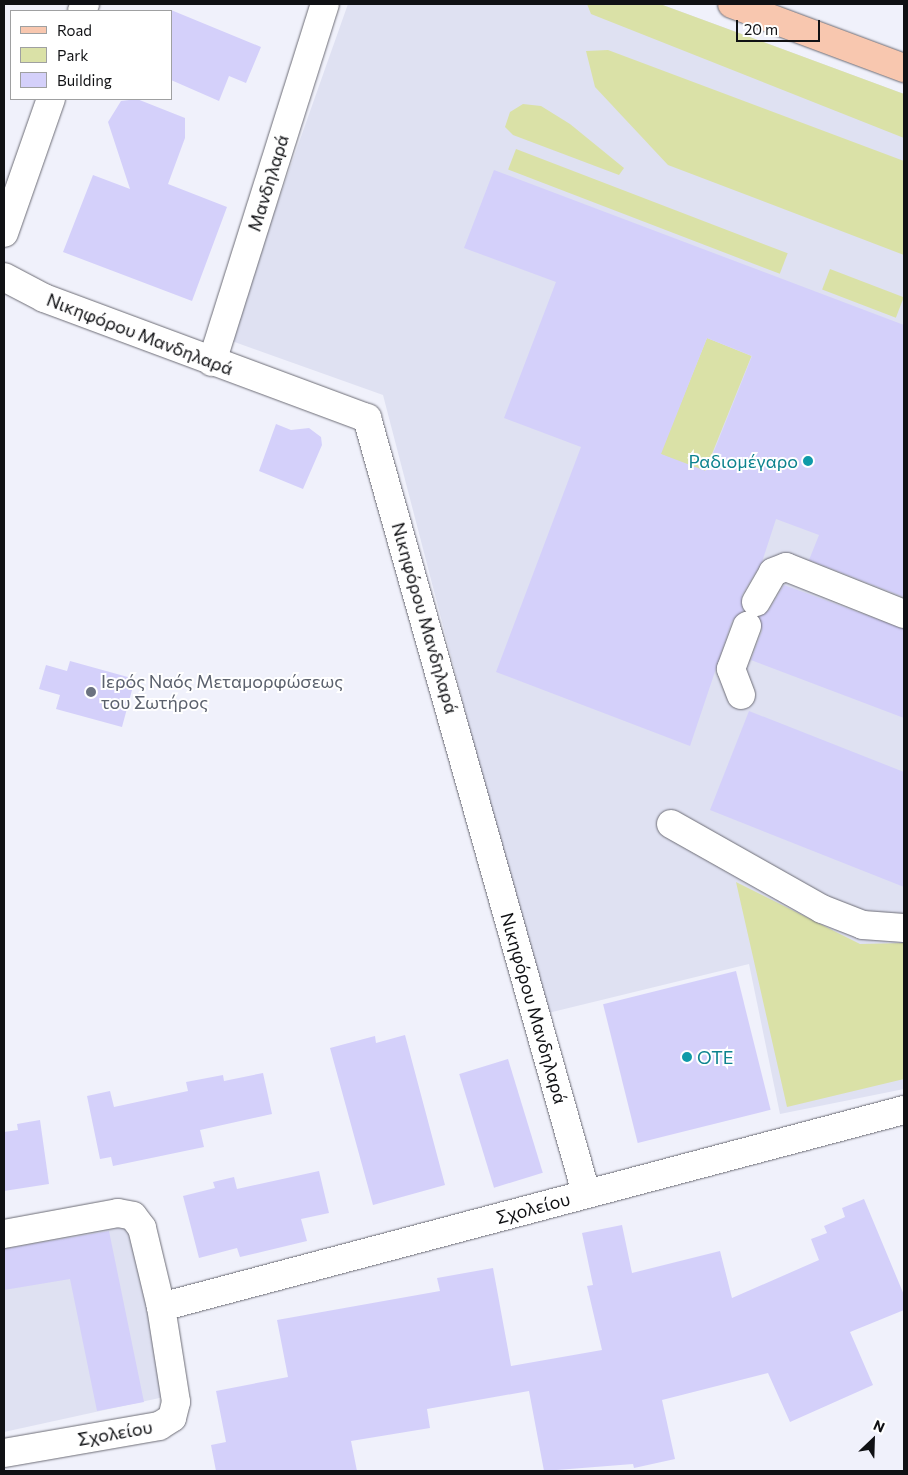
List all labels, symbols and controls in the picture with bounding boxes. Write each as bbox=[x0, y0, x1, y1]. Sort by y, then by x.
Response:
legend bbox=[10, 10, 172, 100]
scale bar bbox=[738, 10, 822, 42]
text: 20 m bbox=[744, 20, 778, 38]
text: Road bbox=[57, 21, 92, 39]
text: Park bbox=[57, 46, 88, 64]
text: Building bbox=[57, 71, 112, 89]
street label: Μανδηλαρά bbox=[243, 132, 293, 234]
street label: Νικηφόρου Μανδηλαρά bbox=[44, 288, 236, 380]
place label: Ραδιομέγαρο bbox=[688, 450, 798, 472]
marker: Ραδιομέγαρο bbox=[802, 455, 814, 467]
street label: Νικηφόρου Μανδηλαρά bbox=[387, 520, 463, 716]
place label: Ιερός Ναός Μεταμορφώσεως του Σωτήρος bbox=[101, 671, 343, 714]
marker: Ιερός Ναός Μεταμορφώσεως του Σωτήρος bbox=[85, 686, 97, 698]
street label: Νικηφόρου Μανδηλαρά bbox=[496, 910, 572, 1106]
place label: ΟΤΕ bbox=[697, 1046, 733, 1068]
marker: ΟΤΕ bbox=[681, 1051, 693, 1063]
street label: Σχολείου bbox=[494, 1188, 572, 1228]
north arrow bbox=[848, 1415, 898, 1465]
street label: Σχολείου bbox=[76, 1416, 154, 1450]
text: N bbox=[871, 1416, 888, 1436]

